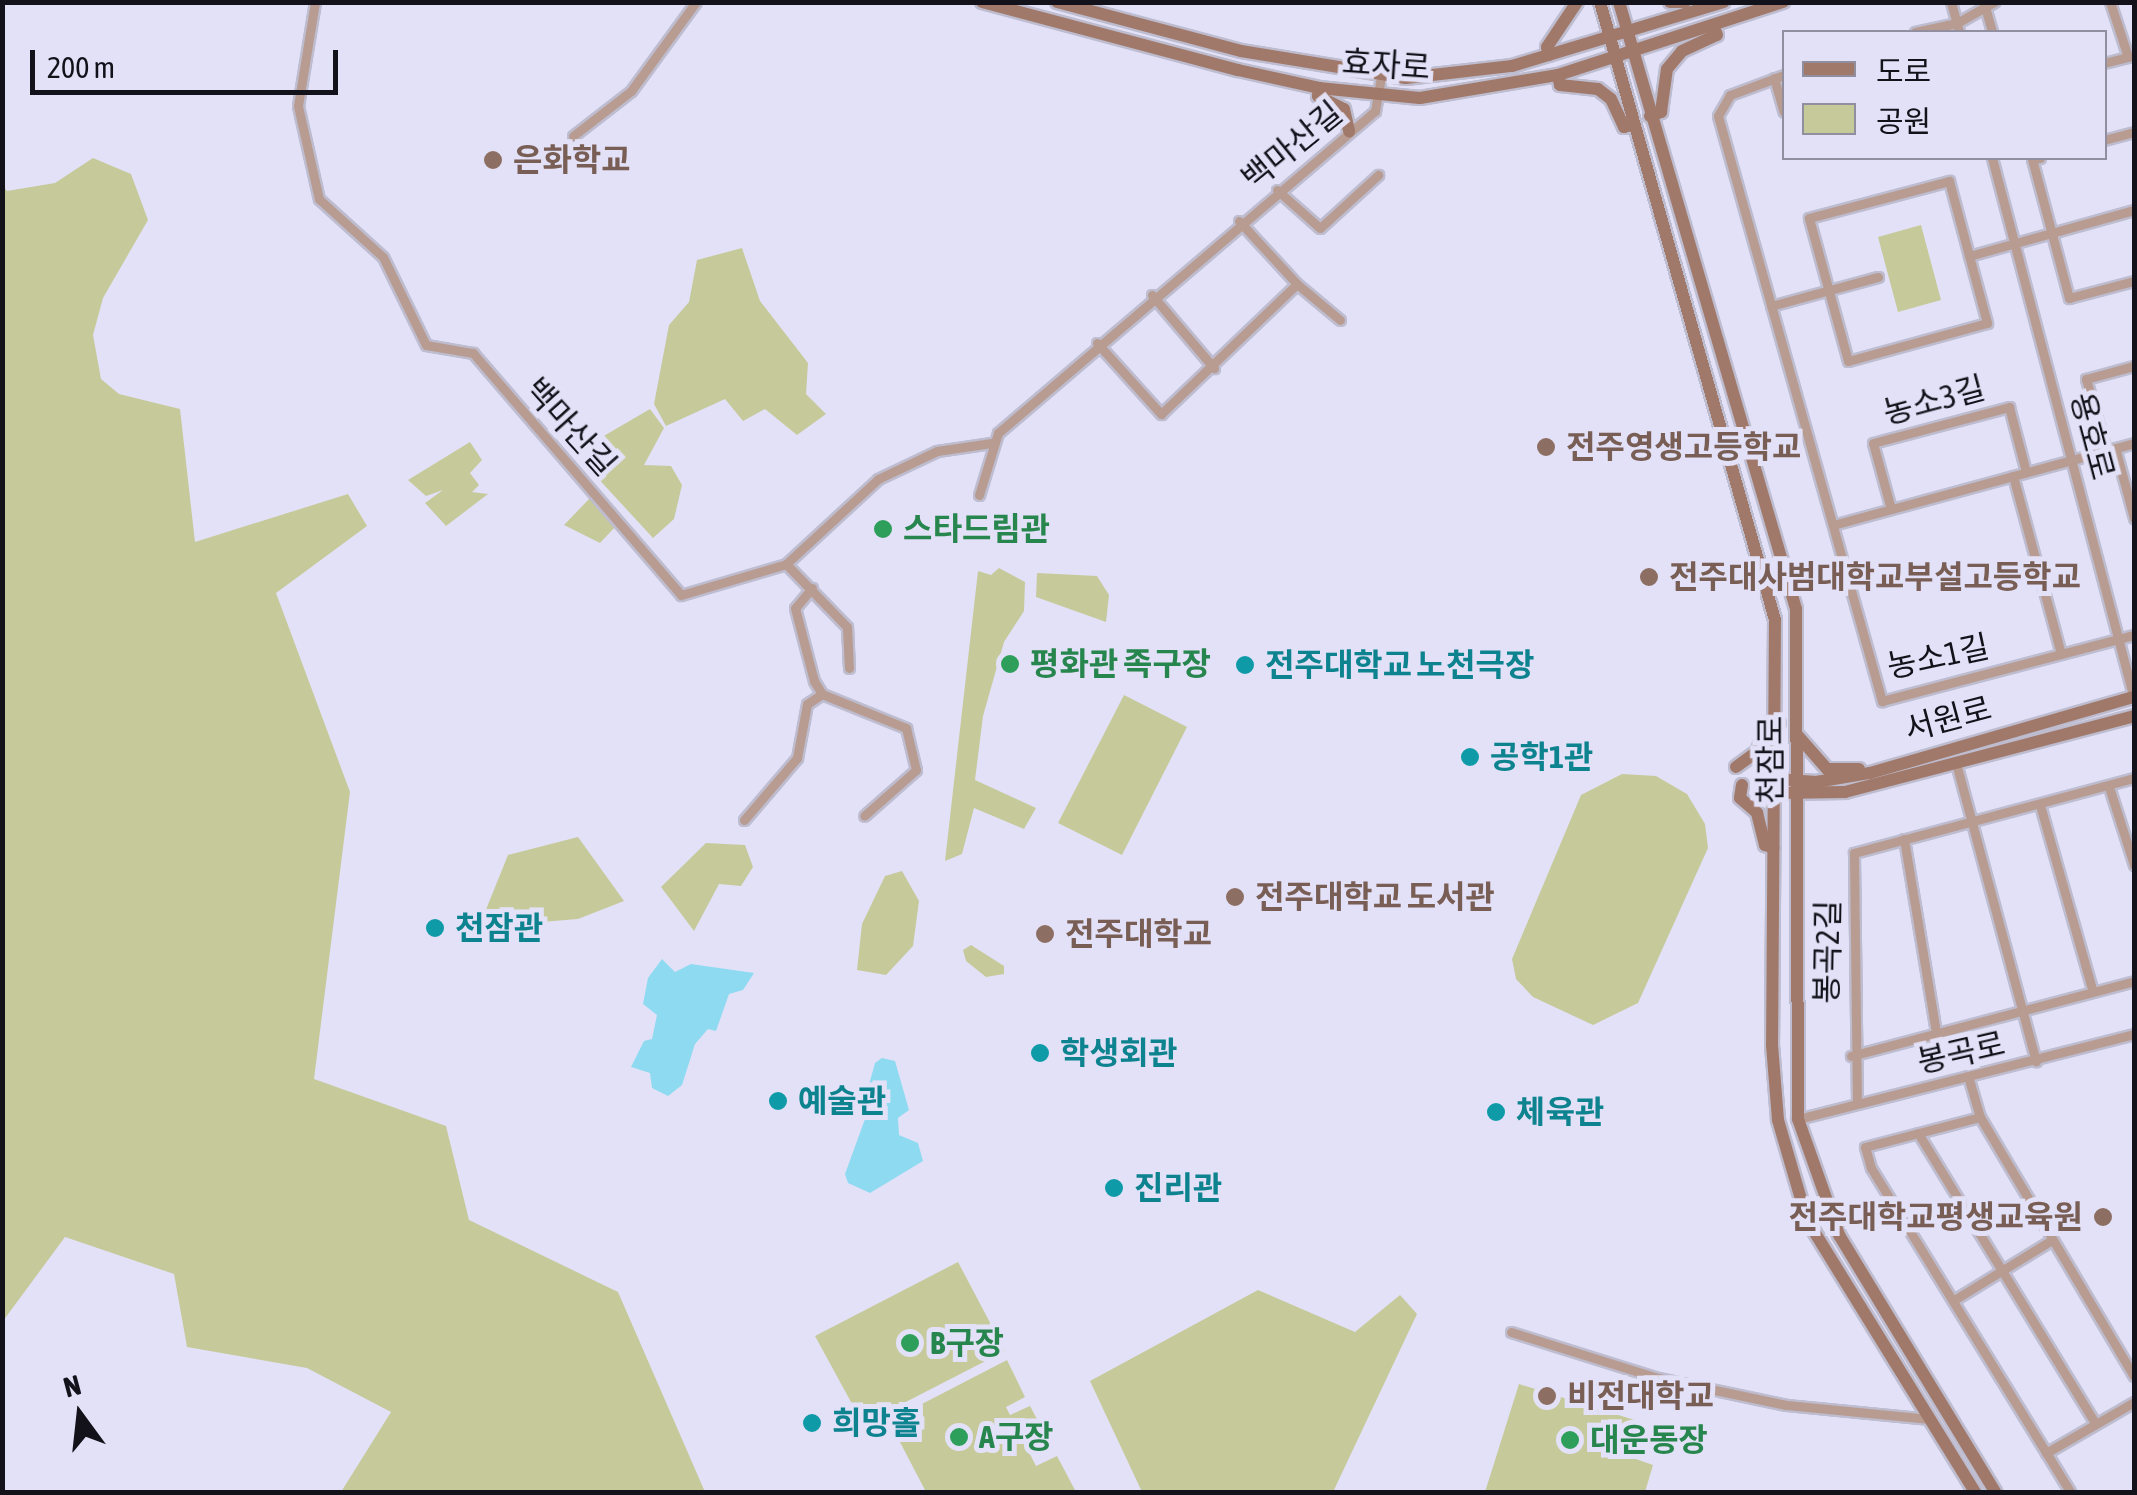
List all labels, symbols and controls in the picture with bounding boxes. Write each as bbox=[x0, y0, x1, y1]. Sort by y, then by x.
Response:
scale bar bbox=[35, 30, 342, 92]
legend bbox=[1782, 30, 2107, 160]
street label: 효자로 bbox=[1341, 43, 1431, 87]
text: 200 m bbox=[47, 50, 115, 84]
text: 도로 bbox=[1876, 54, 1931, 88]
street label: 백마산길 bbox=[1234, 94, 1350, 198]
text: 공원 bbox=[1876, 104, 1931, 138]
place label: 은화학교 bbox=[513, 141, 631, 179]
marker: 은화학교 bbox=[482, 149, 504, 171]
street label: 농소3길 bbox=[1879, 369, 1989, 433]
street label: 백마산길 bbox=[516, 370, 624, 484]
street label: 용호로 bbox=[2062, 388, 2122, 484]
place label: 전주영생고등학교 bbox=[1566, 428, 1802, 466]
marker: 전주영생고등학교 bbox=[1535, 436, 1557, 458]
place label: 스타드림관 bbox=[903, 510, 1050, 548]
marker: 스타드림관 bbox=[872, 518, 894, 540]
place label: 전주대사범대학교부설고등학교 bbox=[1669, 558, 2081, 596]
marker: 전주대사범대학교부설고등학교 bbox=[1638, 566, 1660, 588]
street label: 농소1길 bbox=[1883, 627, 1993, 687]
place label: 평화관 족구장 bbox=[1030, 645, 1211, 683]
place label: 전주대학교 노천극장 bbox=[1265, 646, 1534, 684]
marker: 평화관 족구장 bbox=[999, 653, 1021, 675]
marker: 전주대학교 노천극장 bbox=[1234, 654, 1256, 676]
street label: 서원로 bbox=[1900, 689, 1996, 749]
street label: 천잠로 bbox=[1752, 716, 1790, 804]
place label: 공학1관 bbox=[1490, 738, 1593, 776]
marker: 공학1관 bbox=[1459, 746, 1481, 768]
place label: 전주대학교 도서관 bbox=[1255, 878, 1495, 916]
marker: 전주대학교 도서관 bbox=[1224, 886, 1246, 908]
street label: 봉곡2길 bbox=[1808, 900, 1848, 1004]
place label: 천잠관 bbox=[455, 909, 543, 947]
place label: 전주대학교 bbox=[1065, 915, 1212, 953]
marker: 천잠관 bbox=[424, 917, 446, 939]
marker: 전주대학교 bbox=[1034, 923, 1056, 945]
street label: 봉곡로 bbox=[1914, 1024, 2008, 1082]
place label: 학생회관 bbox=[1060, 1034, 1178, 1072]
marker: 학생회관 bbox=[1029, 1042, 1051, 1064]
place label: 예술관 bbox=[798, 1082, 886, 1120]
marker: 예술관 bbox=[767, 1090, 789, 1112]
place label: 체육관 bbox=[1516, 1093, 1604, 1131]
marker: 체육관 bbox=[1485, 1101, 1507, 1123]
place label: 진리관 bbox=[1134, 1169, 1222, 1207]
marker: 진리관 bbox=[1103, 1177, 1125, 1199]
place label: 전주대학교평생교육원 bbox=[1789, 1198, 2083, 1236]
marker: 전주대학교평생교육원 bbox=[2092, 1206, 2114, 1228]
place label: B구장 bbox=[930, 1324, 1004, 1362]
marker: B구장 bbox=[899, 1332, 921, 1354]
north arrow bbox=[30, 1365, 130, 1465]
text: N bbox=[60, 1368, 84, 1404]
place label: 비전대학교 bbox=[1567, 1377, 1714, 1415]
marker: 비전대학교 bbox=[1536, 1385, 1558, 1407]
place label: 희망홀 bbox=[832, 1404, 920, 1442]
marker: 희망홀 bbox=[801, 1412, 823, 1434]
place label: A구장 bbox=[979, 1418, 1054, 1456]
place label: 대운동장 bbox=[1590, 1421, 1708, 1459]
marker: A구장 bbox=[948, 1426, 970, 1448]
marker: 대운동장 bbox=[1559, 1429, 1581, 1451]

